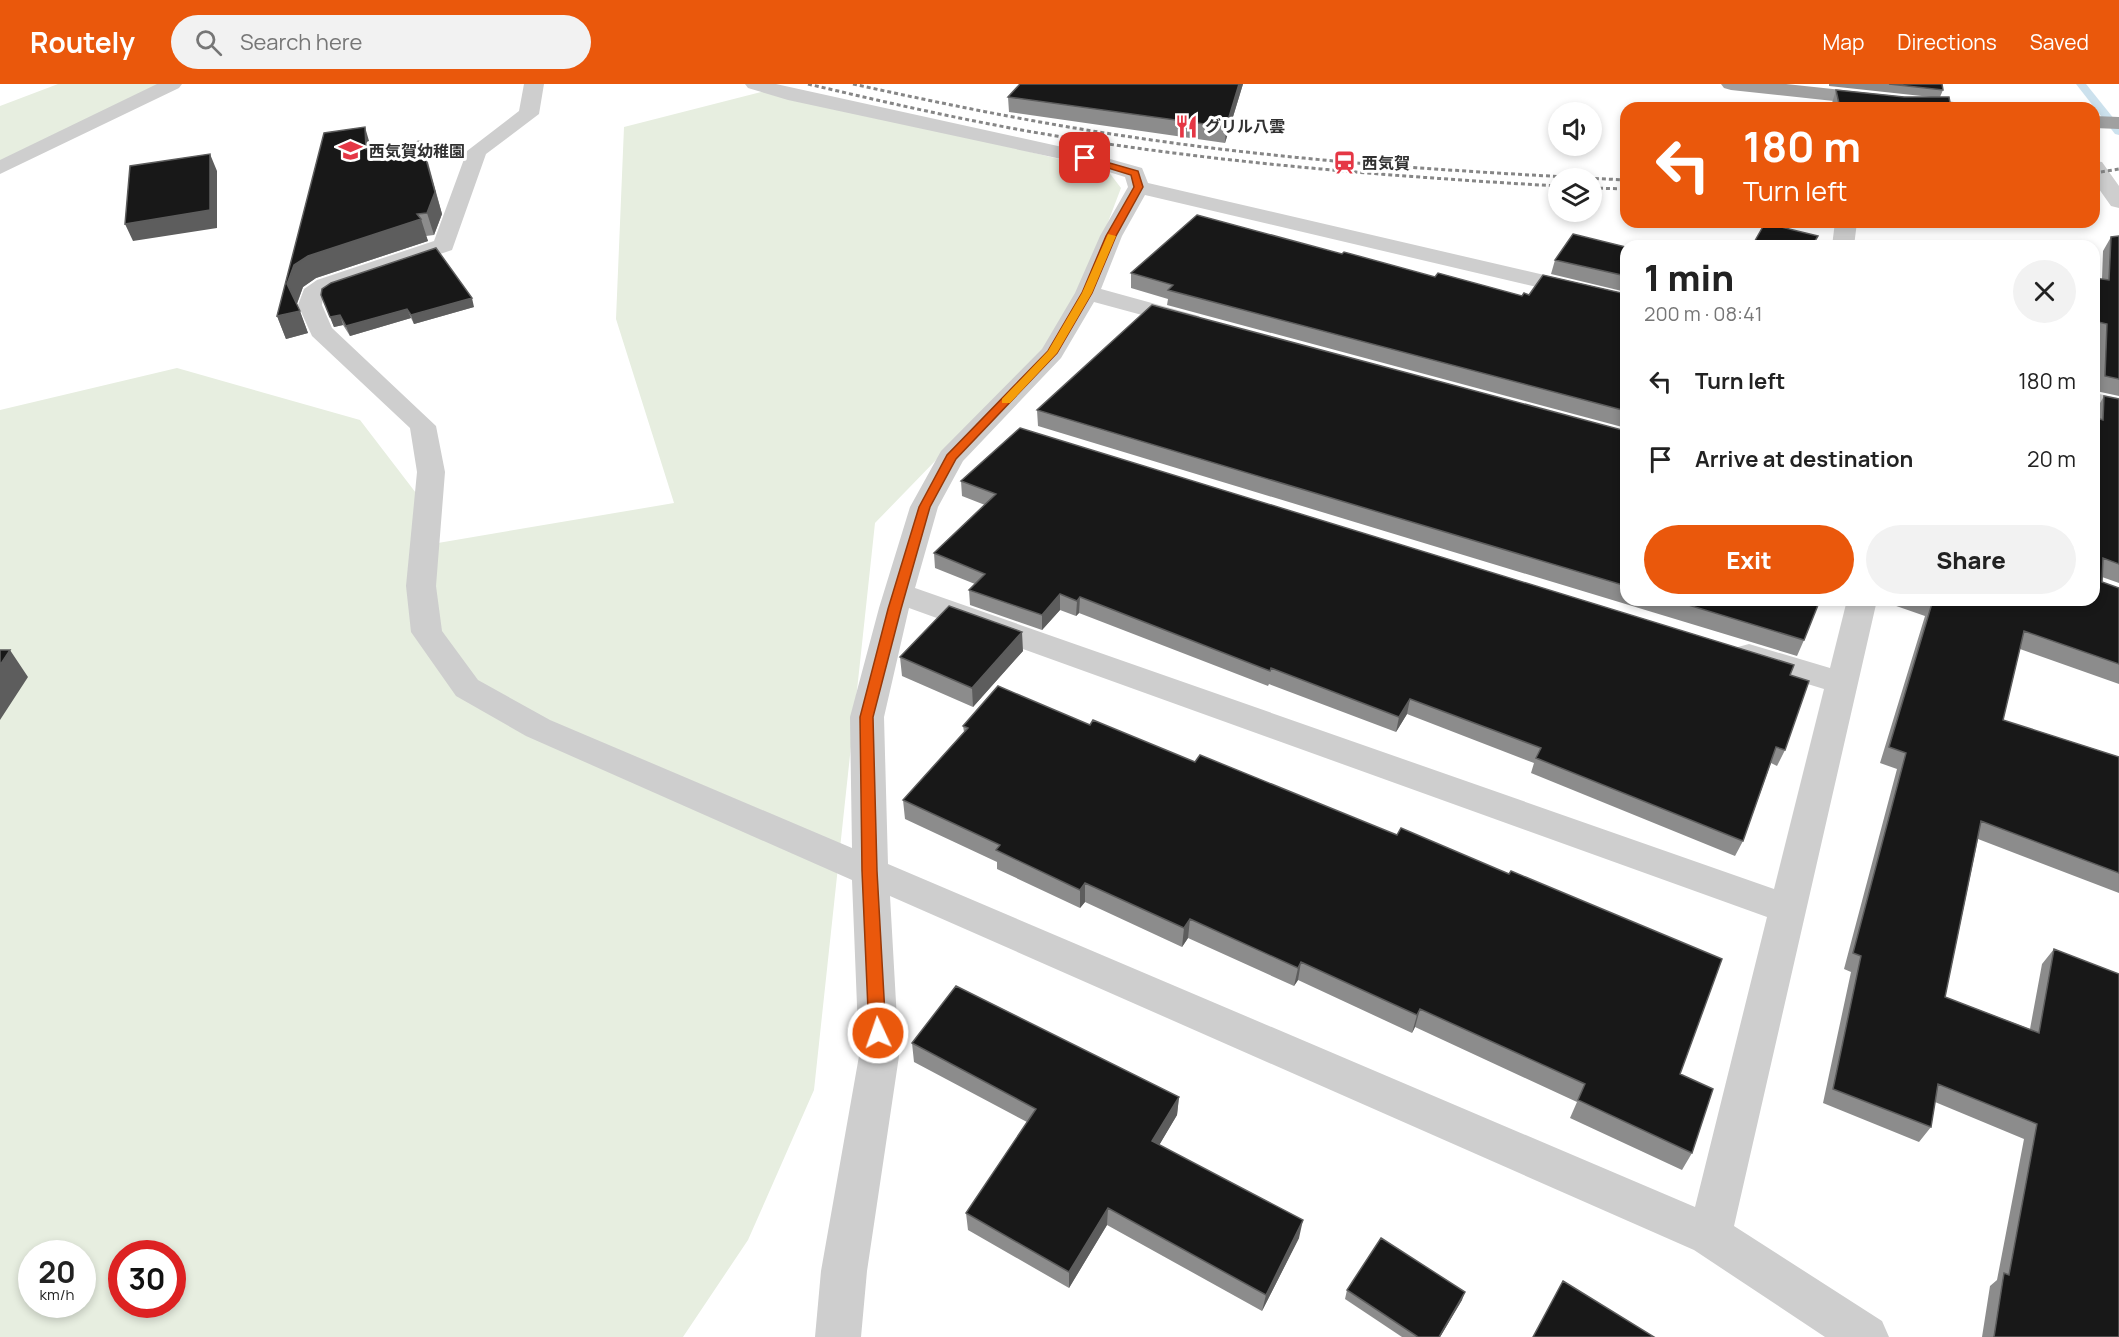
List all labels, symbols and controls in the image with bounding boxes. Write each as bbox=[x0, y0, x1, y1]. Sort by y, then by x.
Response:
search box bbox=[171, 15, 591, 69]
text: Routely bbox=[30, 23, 135, 61]
icon: search bbox=[192, 26, 225, 59]
text: Search here bbox=[240, 27, 362, 57]
text: Map bbox=[1823, 28, 1864, 56]
text: Directions bbox=[1897, 28, 1997, 56]
text: Saved bbox=[2030, 28, 2089, 56]
map controls bbox=[1548, 102, 1602, 222]
button: sound bbox=[1548, 102, 1602, 156]
restaurant icon: グリル八雲 bbox=[1174, 113, 1200, 139]
place label: グリル八雲 bbox=[1205, 115, 1285, 137]
text: 180 m bbox=[1743, 117, 1861, 175]
icon: left bbox=[1644, 126, 1722, 204]
pin bbox=[1059, 132, 1110, 183]
school or university icon: 西気賀幼稚園 bbox=[338, 138, 364, 164]
place label: 西気賀幼稚園 bbox=[369, 140, 465, 162]
icon: arrive bbox=[1068, 141, 1101, 174]
station icon: 西気賀 bbox=[1331, 150, 1357, 176]
place label: 西気賀 bbox=[1362, 152, 1410, 174]
button: layers bbox=[1548, 168, 1602, 222]
text: Turn left bbox=[1743, 172, 1847, 209]
text: 1 min bbox=[1644, 253, 1734, 302]
button: close bbox=[2013, 260, 2076, 323]
text: 200 m · 08:41 bbox=[1644, 300, 1763, 327]
icon: left bbox=[1644, 365, 1677, 398]
text: Turn left bbox=[1695, 366, 1785, 396]
text: 180 m bbox=[2018, 366, 2076, 396]
icon: arrive bbox=[1644, 443, 1677, 476]
text: Arrive at destination bbox=[1695, 444, 1913, 474]
text: 20 m bbox=[2027, 444, 2076, 474]
button: Exit bbox=[1644, 525, 1854, 594]
button: Share bbox=[1866, 525, 2076, 594]
position arrow bbox=[846, 1001, 910, 1065]
speed limit sign: 30 bbox=[108, 1240, 186, 1318]
text: 20 bbox=[38, 1251, 76, 1292]
text: km/h bbox=[40, 1284, 74, 1305]

